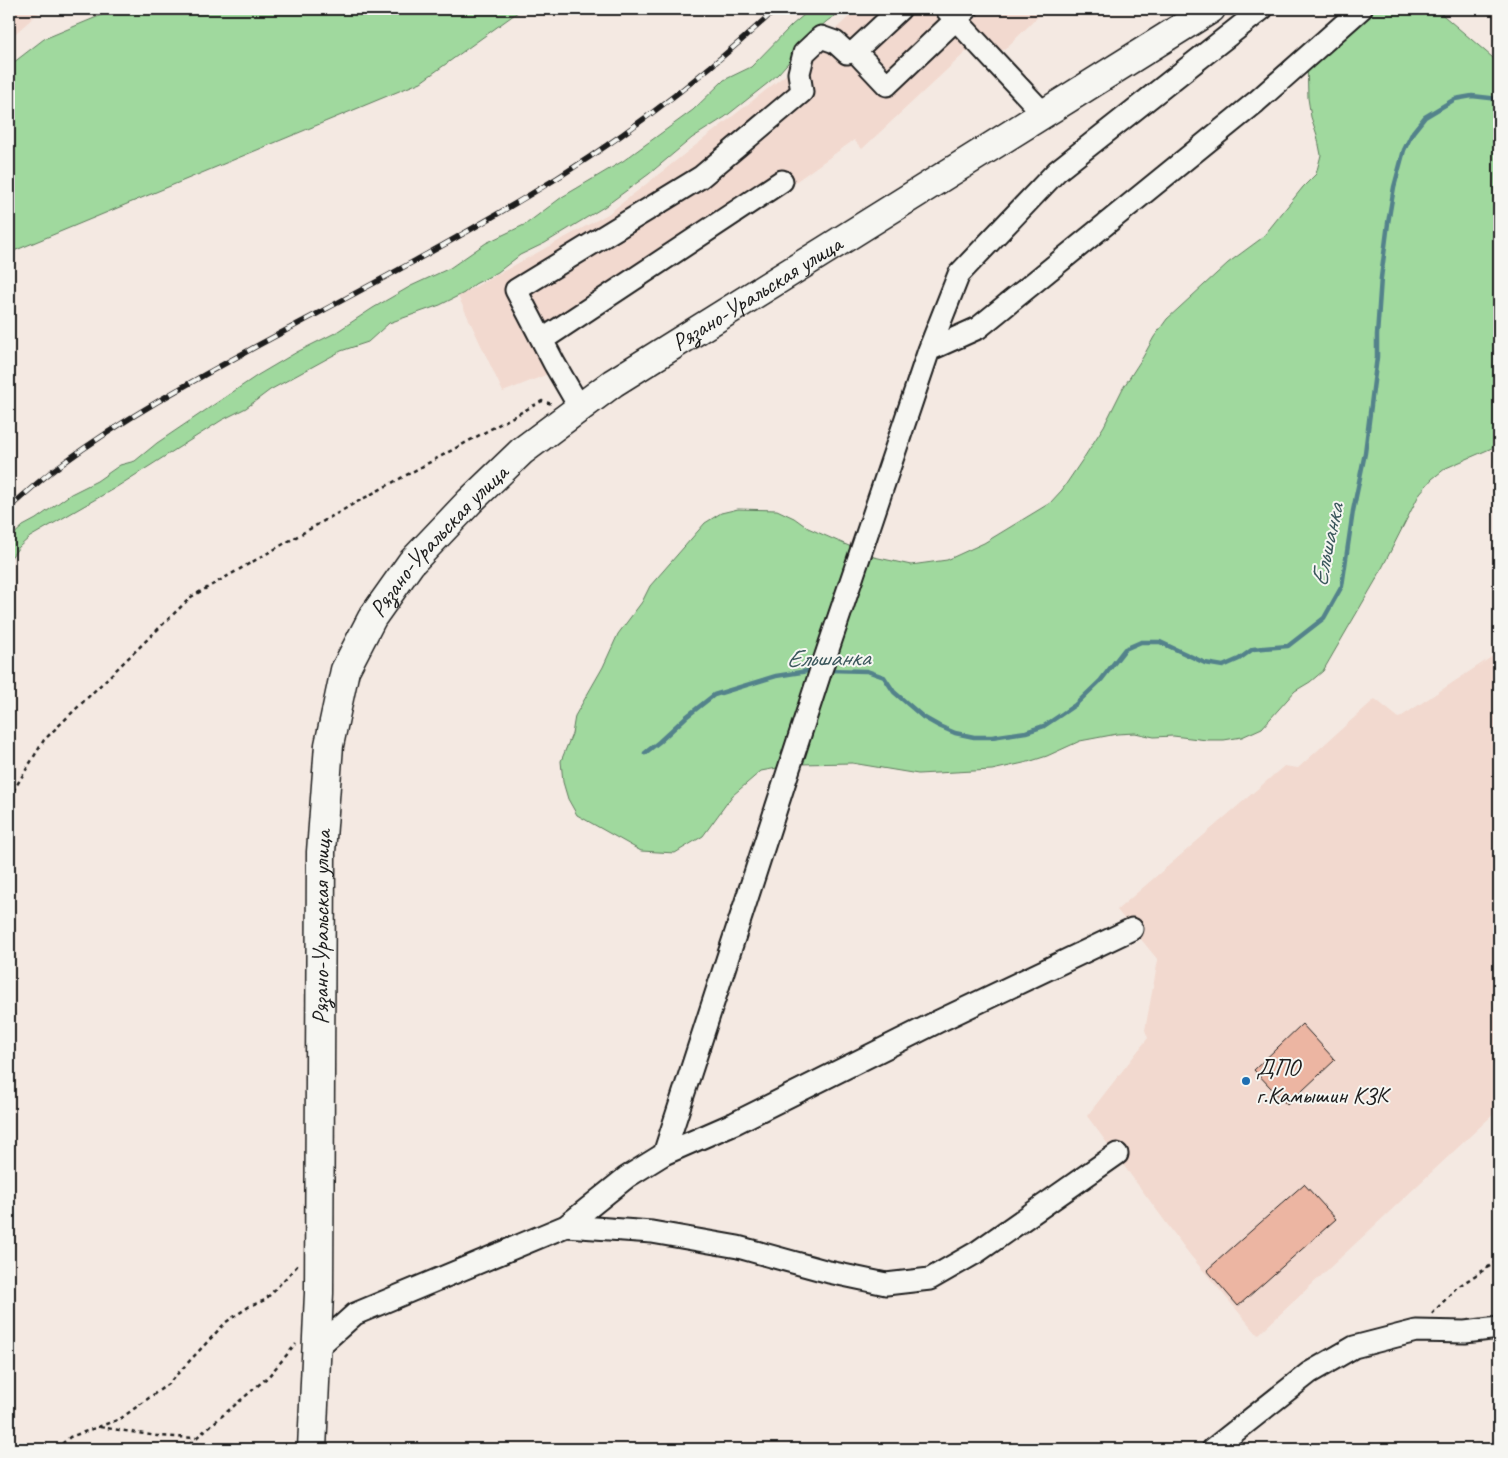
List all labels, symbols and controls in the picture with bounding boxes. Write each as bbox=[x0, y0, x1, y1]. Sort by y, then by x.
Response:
street label: Рязано-Уральская улица bbox=[666, 228, 849, 358]
street label: Рязано-Уральская улица bbox=[363, 456, 516, 623]
water label: Ельшанка bbox=[1303, 499, 1352, 589]
water label: Ельшанка bbox=[786, 641, 872, 675]
street label: Рязано-Уральская улица bbox=[305, 826, 338, 1025]
place label: ДПО г.Камышин КЗК bbox=[1256, 1052, 1392, 1110]
marker: ДПО г.Камышин КЗК bbox=[1240, 1075, 1252, 1087]

